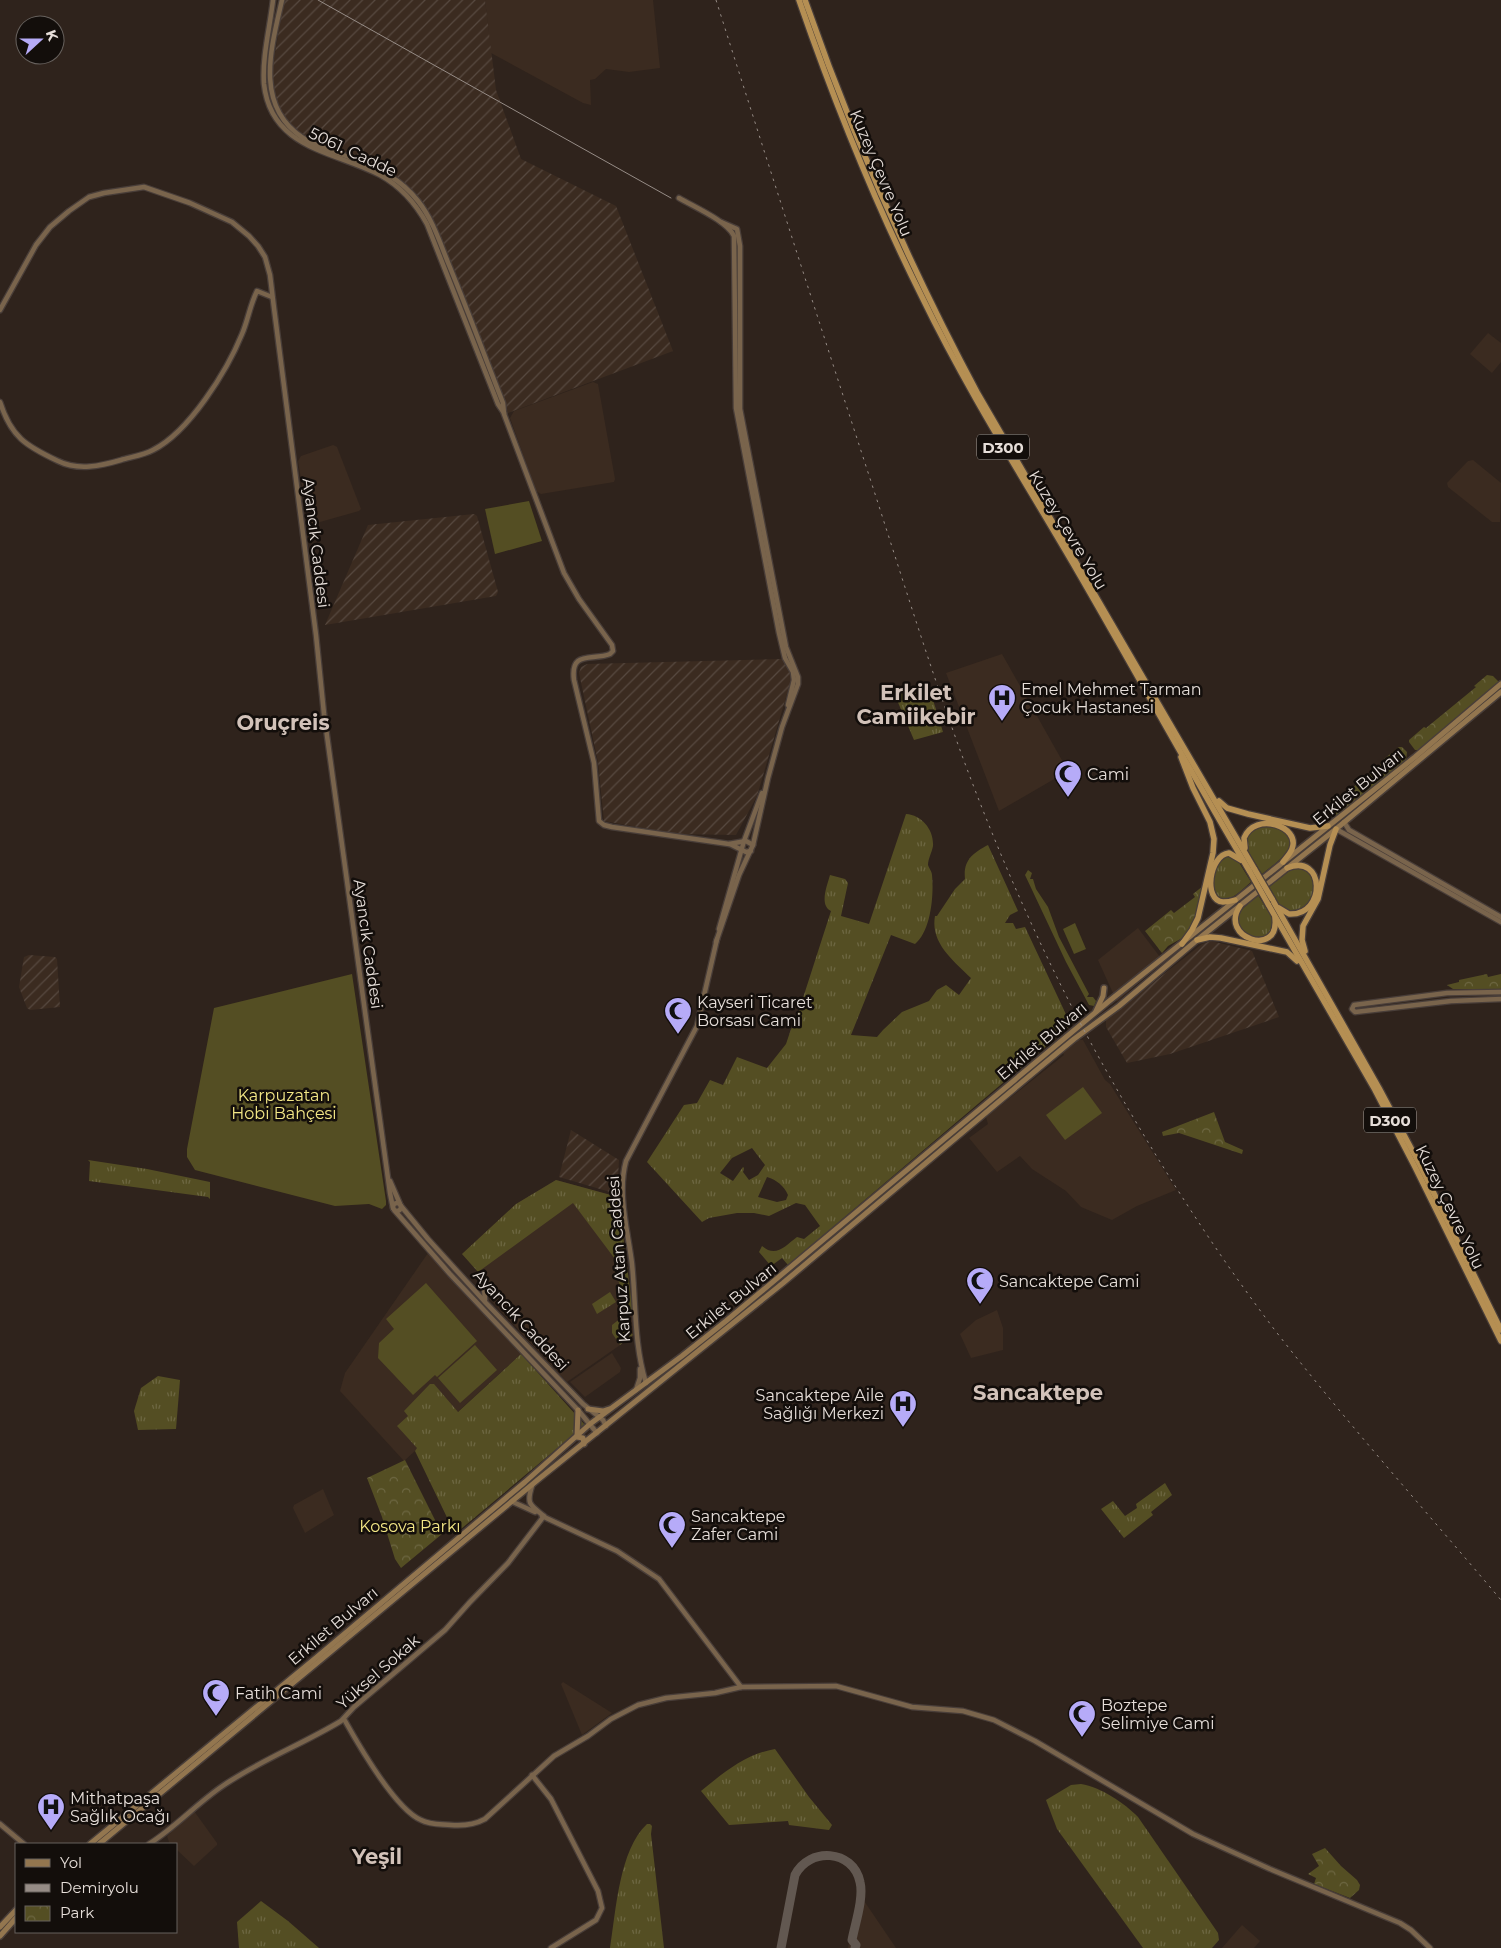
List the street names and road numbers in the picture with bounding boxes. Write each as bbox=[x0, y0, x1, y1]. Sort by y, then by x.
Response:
street label: Kuzey Çevre Yolu bbox=[846, 107, 916, 239]
street label: 5061. Cadde bbox=[306, 123, 400, 181]
road number: D300 bbox=[977, 434, 1029, 460]
street label: Kuzey Çevre Yolu bbox=[1025, 467, 1111, 593]
street label: Ayancık Caddesi bbox=[299, 477, 333, 609]
street label: Erkilet Bulvarı bbox=[1309, 745, 1407, 829]
street label: Ayancık Caddesi bbox=[349, 878, 387, 1010]
street label: Erkilet Bulvarı bbox=[993, 998, 1091, 1084]
road number: D300 bbox=[1364, 1108, 1416, 1132]
street label: Kuzey Çevre Yolu bbox=[1412, 1142, 1488, 1272]
street label: Karpuz Atan Caddesi bbox=[604, 1175, 634, 1343]
street label: Erkilet Bulvarı bbox=[682, 1259, 780, 1343]
street label: Ayancık Caddesi bbox=[469, 1266, 573, 1374]
street label: Erkilet Bulvarı bbox=[284, 1583, 382, 1669]
street label: Yüksel Sokak bbox=[333, 1630, 424, 1713]

